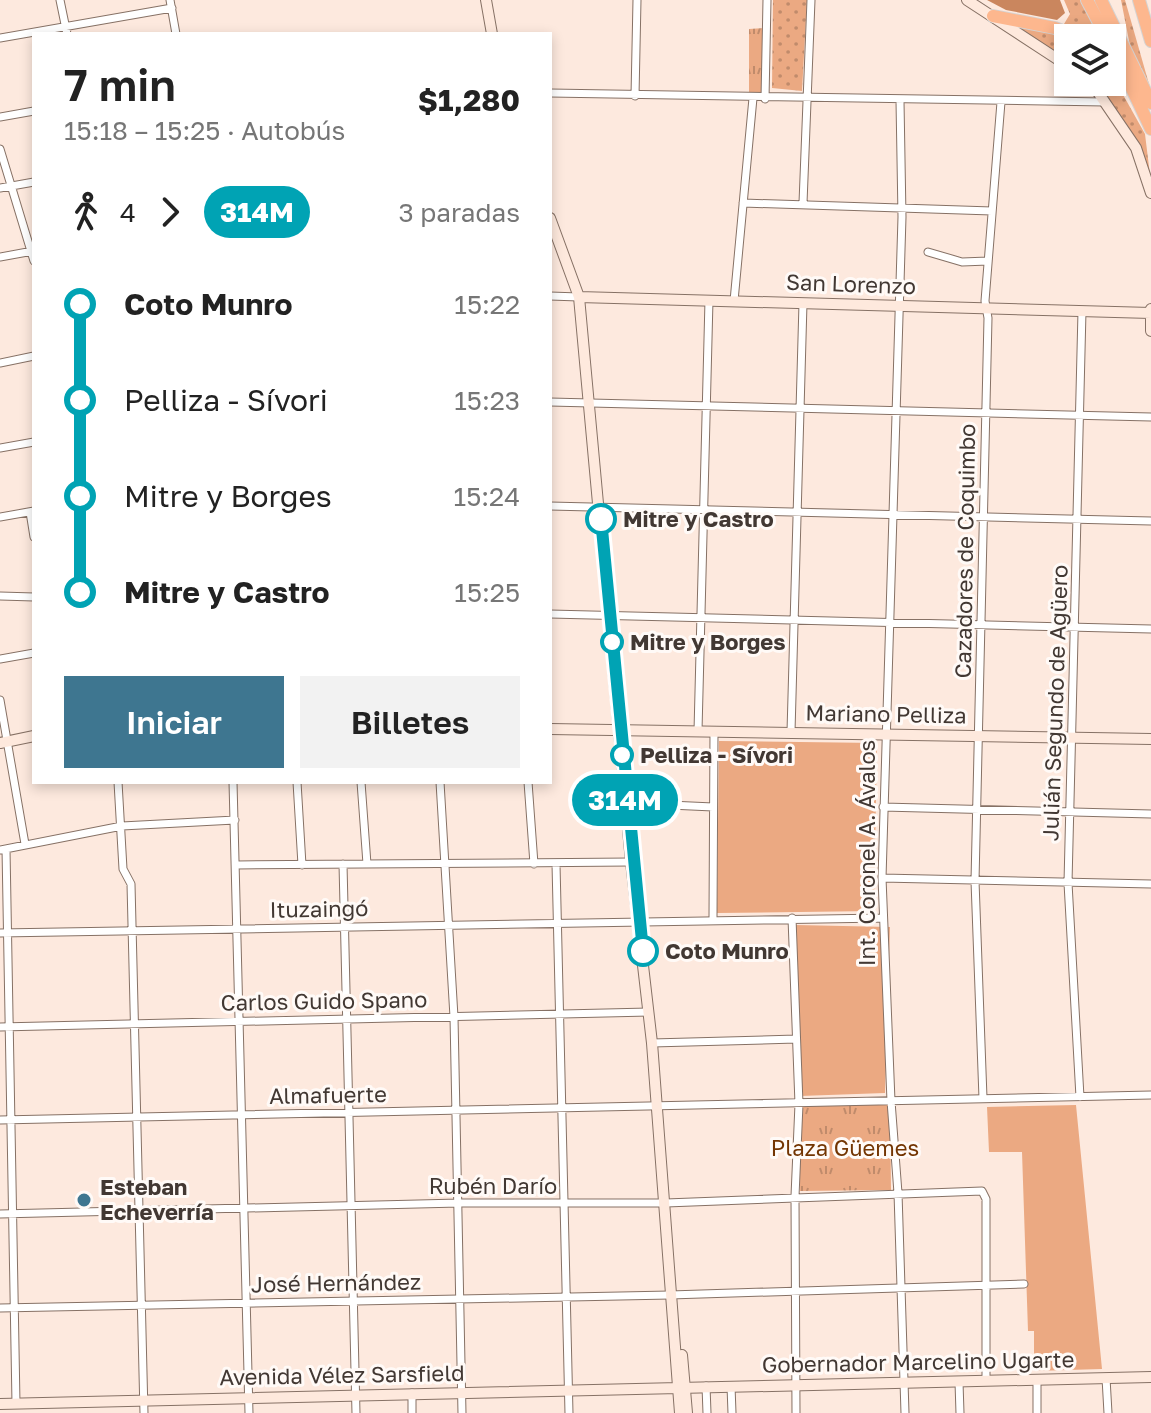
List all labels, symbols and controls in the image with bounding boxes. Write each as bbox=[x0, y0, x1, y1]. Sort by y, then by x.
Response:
map controls bbox=[1054, 24, 1126, 96]
button: layers bbox=[1054, 24, 1126, 96]
text: 7 min bbox=[64, 58, 176, 111]
text: $1,280 bbox=[418, 82, 520, 118]
text: 15:18 – 15:25 · Autobús bbox=[64, 115, 345, 146]
icon: walk bbox=[64, 190, 108, 234]
icon: forward bbox=[148, 190, 192, 234]
text: 314M bbox=[220, 195, 294, 228]
text: 4 bbox=[120, 197, 136, 228]
text: 3 paradas bbox=[399, 197, 520, 228]
street label: San Lorenzo bbox=[786, 268, 917, 299]
text: Coto Munro bbox=[124, 286, 293, 322]
text: 15:22 bbox=[454, 289, 520, 320]
text: Pelliza - Sívori bbox=[124, 382, 328, 418]
text: 15:23 bbox=[454, 385, 520, 416]
street label: Cazadores de Coquimbo bbox=[949, 423, 980, 679]
text: Mitre y Borges bbox=[124, 478, 332, 514]
text: 15:24 bbox=[454, 481, 520, 512]
marker: Mitre y Castro bbox=[586, 504, 616, 534]
place label: Mitre y Castro bbox=[623, 505, 774, 532]
street label: Julián Segundo de Agüero bbox=[1036, 564, 1073, 842]
text: Mitre y Castro bbox=[124, 574, 329, 610]
text: 15:25 bbox=[454, 577, 520, 608]
place label: Mitre y Borges bbox=[630, 628, 786, 655]
marker: Mitre y Borges bbox=[601, 631, 623, 653]
button: Iniciar bbox=[64, 676, 284, 768]
button: Billetes bbox=[300, 676, 520, 768]
street label: Mariano Pelliza bbox=[805, 699, 967, 728]
street label: Int. Coronel A. Ávalos bbox=[853, 740, 880, 966]
place label: Pelliza - Sívori bbox=[640, 741, 793, 768]
marker: Pelliza - Sívori bbox=[611, 744, 633, 766]
line badge: 314M bbox=[569, 774, 681, 826]
text: 314M bbox=[588, 783, 662, 816]
street label: Ituzaingó bbox=[269, 894, 369, 923]
marker: Coto Munro bbox=[628, 936, 658, 966]
place label: Coto Munro bbox=[665, 937, 789, 964]
street label: Carlos Guido Spano bbox=[220, 985, 428, 1016]
street label: Almafuerte bbox=[269, 1080, 387, 1109]
park label: Plaza Güemes bbox=[771, 1134, 919, 1161]
street label: Rubén Darío bbox=[429, 1172, 557, 1199]
place label: Esteban Echeverría bbox=[100, 1173, 214, 1225]
marker: Esteban Echeverría bbox=[75, 1191, 93, 1209]
street label: José Hernández bbox=[251, 1268, 421, 1297]
street label: Gobernador Marcelino Ugarte bbox=[761, 1345, 1074, 1378]
street label: Avenida Vélez Sarsfield bbox=[219, 1359, 465, 1390]

